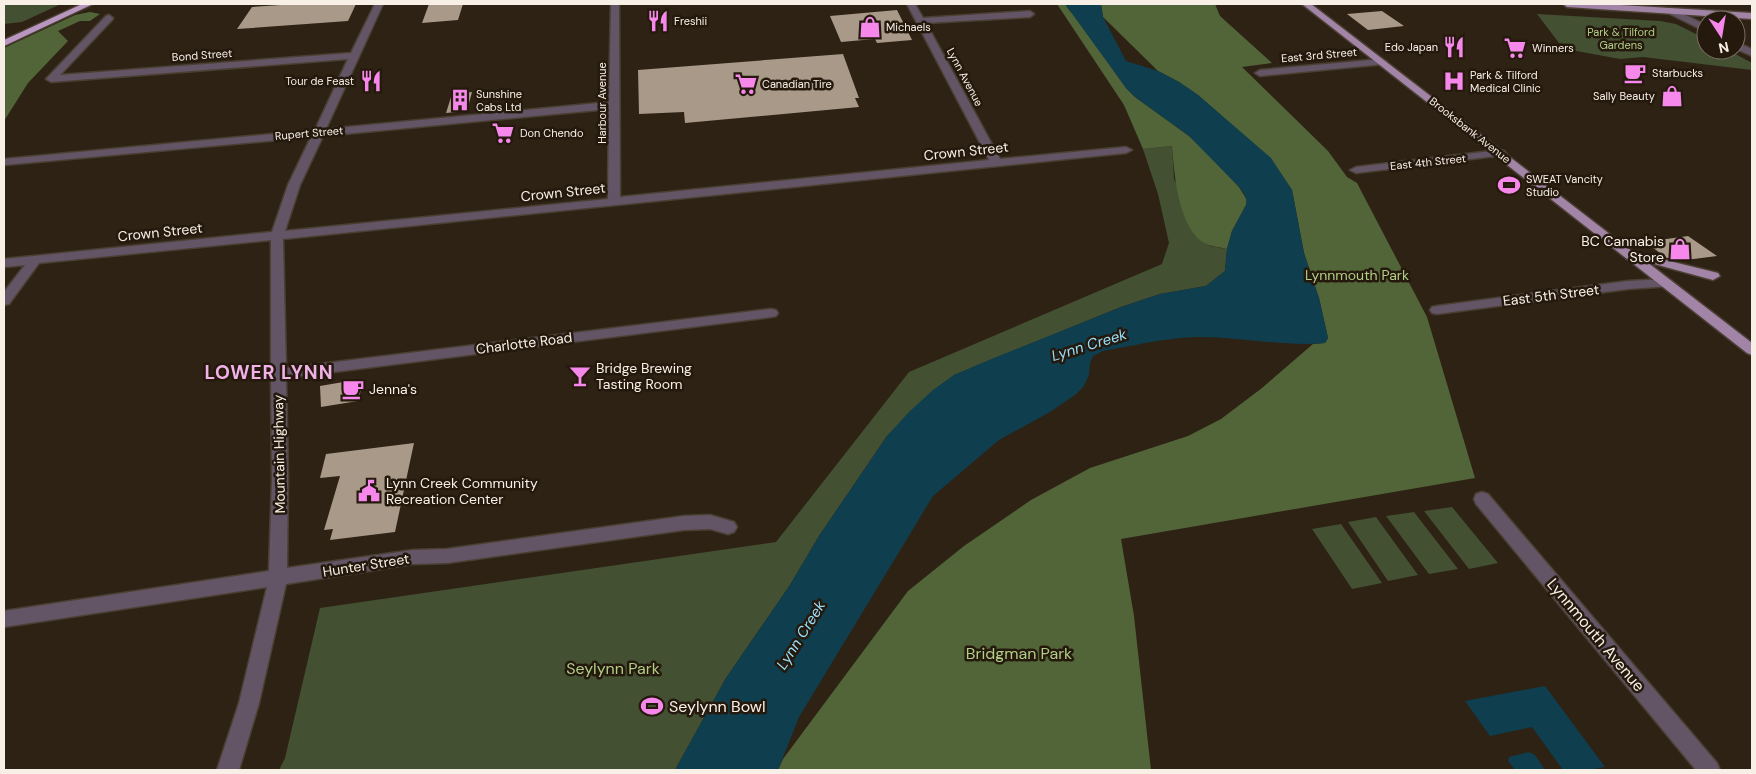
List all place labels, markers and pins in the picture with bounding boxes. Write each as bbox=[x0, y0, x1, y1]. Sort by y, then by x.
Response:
restaurant icon: Freshii bbox=[645, 8, 671, 34]
place label: Freshii bbox=[674, 14, 707, 28]
shop icon: Michaels bbox=[857, 14, 883, 40]
place label: Michaels bbox=[886, 20, 931, 34]
restaurant icon: Edo Japan bbox=[1441, 34, 1467, 60]
supermarket icon: Winners bbox=[1502, 35, 1528, 61]
place label: Edo Japan bbox=[1385, 40, 1438, 54]
place label: Winners bbox=[1532, 41, 1574, 55]
cafe icon: Starbucks bbox=[1622, 60, 1648, 86]
place label: Starbucks bbox=[1652, 66, 1703, 80]
restaurant icon: Tour de Feast bbox=[358, 68, 384, 94]
hospital icon: Park & Tilford Medical Clinic bbox=[1441, 68, 1467, 94]
place label: Park & Tilford Medical Clinic bbox=[1470, 68, 1541, 95]
supermarket icon: Canadian Tire bbox=[733, 71, 759, 97]
place label: Tour de Feast bbox=[285, 74, 354, 88]
place label: Canadian Tire bbox=[762, 77, 832, 91]
shop icon: Sally Beauty bbox=[1659, 83, 1685, 109]
building icon: Sunshine Cabs Ltd bbox=[447, 87, 473, 113]
place label: Sunshine Cabs Ltd bbox=[476, 87, 522, 114]
place label: Sally Beauty bbox=[1593, 89, 1655, 103]
supermarket icon: Don Chendo bbox=[490, 120, 516, 146]
place label: Don Chendo bbox=[520, 126, 584, 140]
sports icon: SWEAT Vancity Studio bbox=[1496, 172, 1522, 198]
place label: SWEAT Vancity Studio bbox=[1526, 172, 1603, 199]
place label: BC Cannabis Store bbox=[1581, 232, 1664, 266]
shop icon: BC Cannabis Store bbox=[1667, 236, 1693, 262]
place label: Bridge Brewing Tasting Room bbox=[596, 359, 692, 393]
bar icon: Bridge Brewing Tasting Room bbox=[567, 363, 593, 389]
cafe icon: Jenna's bbox=[340, 376, 366, 402]
place label: Jenna's bbox=[369, 380, 417, 398]
place label: Lynn Creek Community Recreation Center bbox=[386, 474, 538, 508]
public building icon: Lynn Creek Community Recreation Center bbox=[356, 478, 382, 504]
sports icon: Seylynn Bowl bbox=[639, 693, 665, 719]
place label: Seylynn Bowl bbox=[669, 696, 766, 717]

